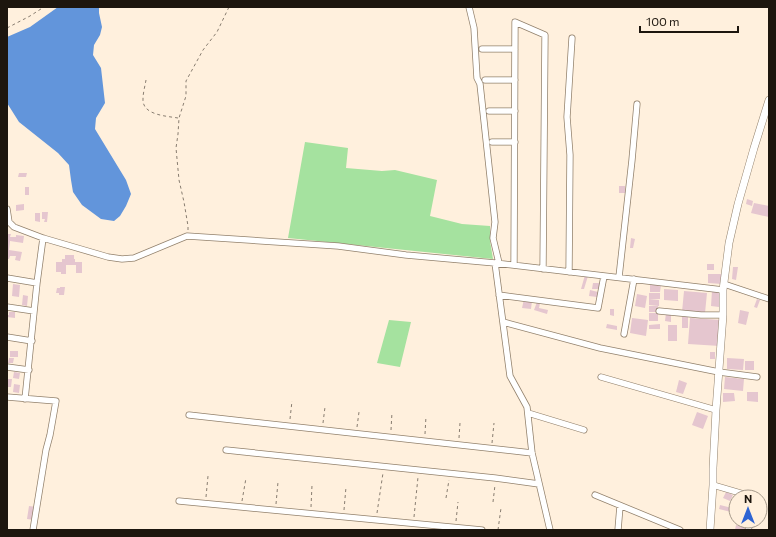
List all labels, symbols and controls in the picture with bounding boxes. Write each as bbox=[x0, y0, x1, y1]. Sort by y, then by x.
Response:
scale bar bbox=[640, 8, 738, 34]
text: 100 m bbox=[646, 14, 680, 28]
north arrow bbox=[728, 489, 768, 529]
text: N bbox=[744, 492, 752, 505]

